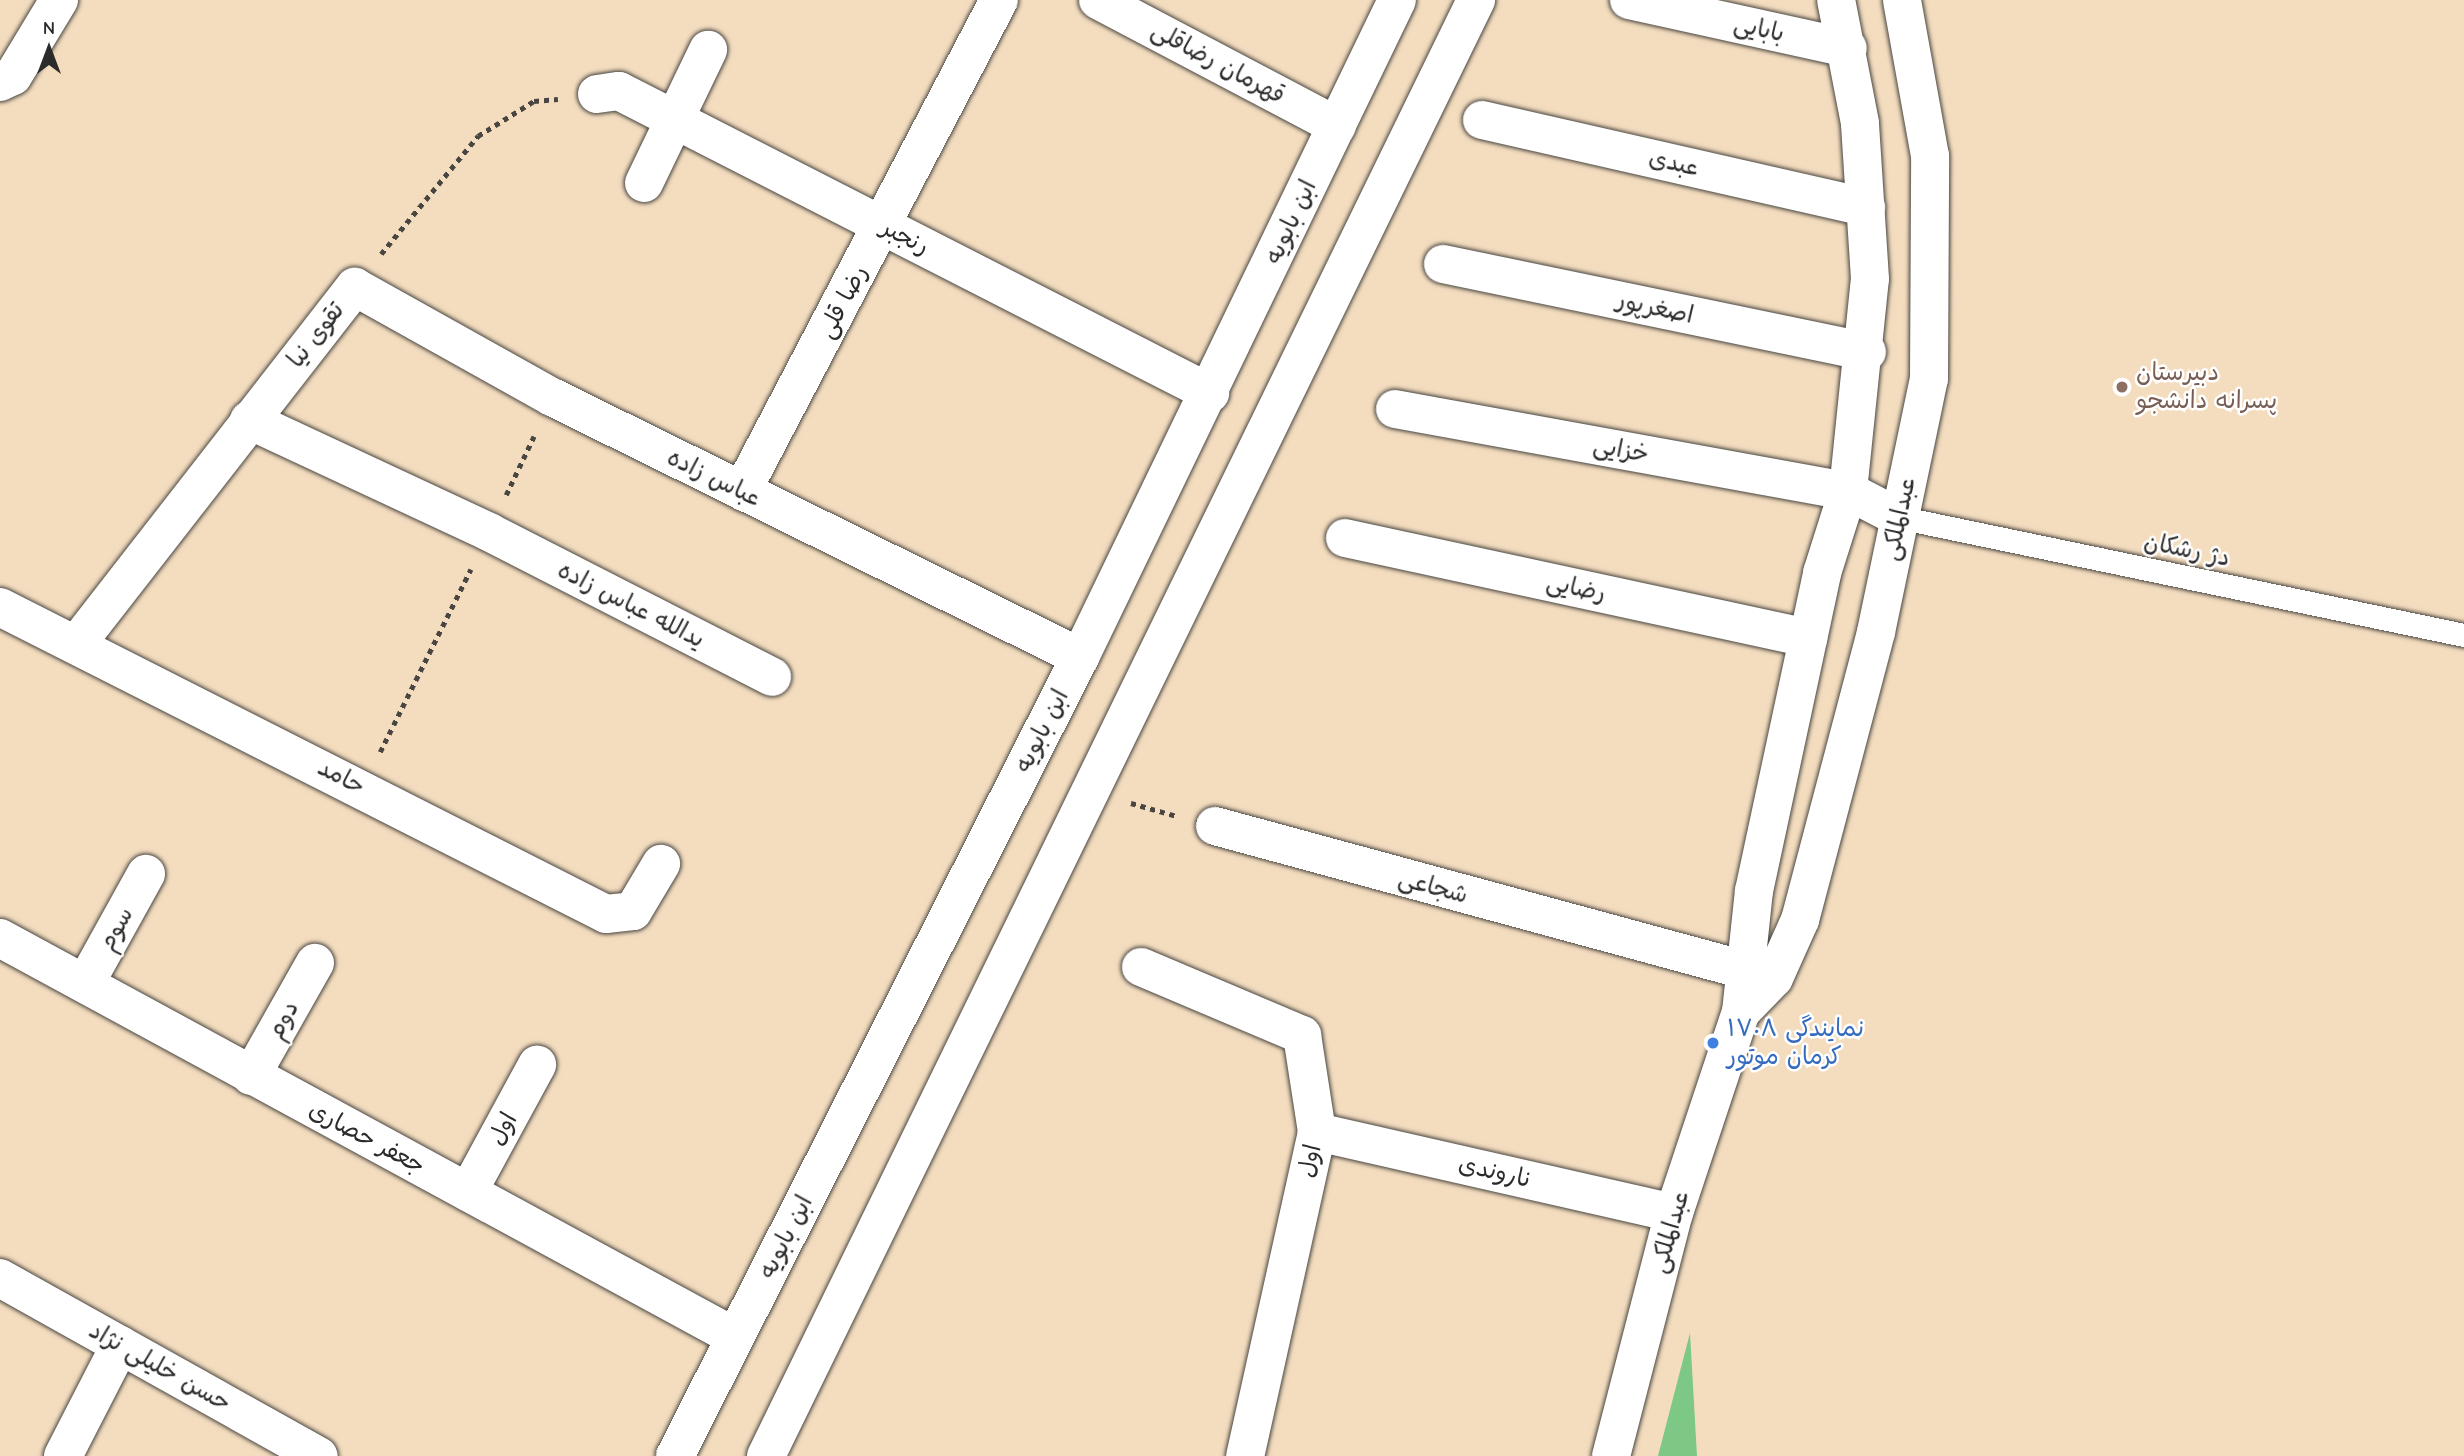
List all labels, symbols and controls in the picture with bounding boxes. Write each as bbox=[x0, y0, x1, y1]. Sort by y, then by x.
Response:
street label: بابایی bbox=[1731, 10, 1787, 48]
north arrow bbox=[14, 14, 84, 84]
street label: قهرمان رضاقلی bbox=[1146, 16, 1290, 110]
text: N bbox=[43, 17, 55, 39]
street label: عبدی bbox=[1646, 143, 1702, 183]
street label: ابن بابویه bbox=[1259, 175, 1323, 269]
street label: رنجبر bbox=[876, 213, 934, 261]
street label: رضا قلی bbox=[812, 261, 874, 343]
street label: اصغرپور bbox=[1614, 286, 1696, 330]
street label: تقوی نیا bbox=[281, 296, 351, 374]
place label: دبیرستان پسرانه دانشجو bbox=[2136, 359, 2277, 415]
marker: دبیرستان پسرانه دانشجو bbox=[2114, 379, 2130, 395]
street label: خزایی bbox=[1591, 431, 1651, 469]
street label: عباس زاده bbox=[662, 443, 766, 513]
street label: عبدالملکی bbox=[1876, 475, 1922, 563]
street label: دژ رشکان bbox=[2141, 527, 2233, 573]
street label: یدالله عباس زاده bbox=[553, 556, 709, 654]
street label: رضایی bbox=[1544, 568, 1608, 608]
street label: ابن بابویه bbox=[1009, 685, 1075, 777]
street label: حامد bbox=[313, 753, 369, 801]
street label: شجاعی bbox=[1395, 864, 1471, 910]
street label: سوم bbox=[92, 902, 140, 956]
street label: دوم bbox=[261, 996, 305, 1044]
place label: نمایندگی ۱۷۰۸ کرمان موتور bbox=[1727, 1015, 1864, 1071]
marker: نمایندگی ۱۷۰۸ کرمان موتور bbox=[1705, 1035, 1721, 1051]
street label: جعفر حصاری bbox=[304, 1095, 430, 1181]
street label: اول bbox=[482, 1108, 524, 1150]
street label: اول bbox=[1292, 1142, 1328, 1180]
street label: ناروندی bbox=[1456, 1150, 1534, 1194]
street label: عبدالملکی bbox=[1645, 1187, 1695, 1277]
street label: ابن بابویه bbox=[753, 1191, 819, 1283]
street label: حسن خلیلی نژاد bbox=[84, 1316, 236, 1418]

